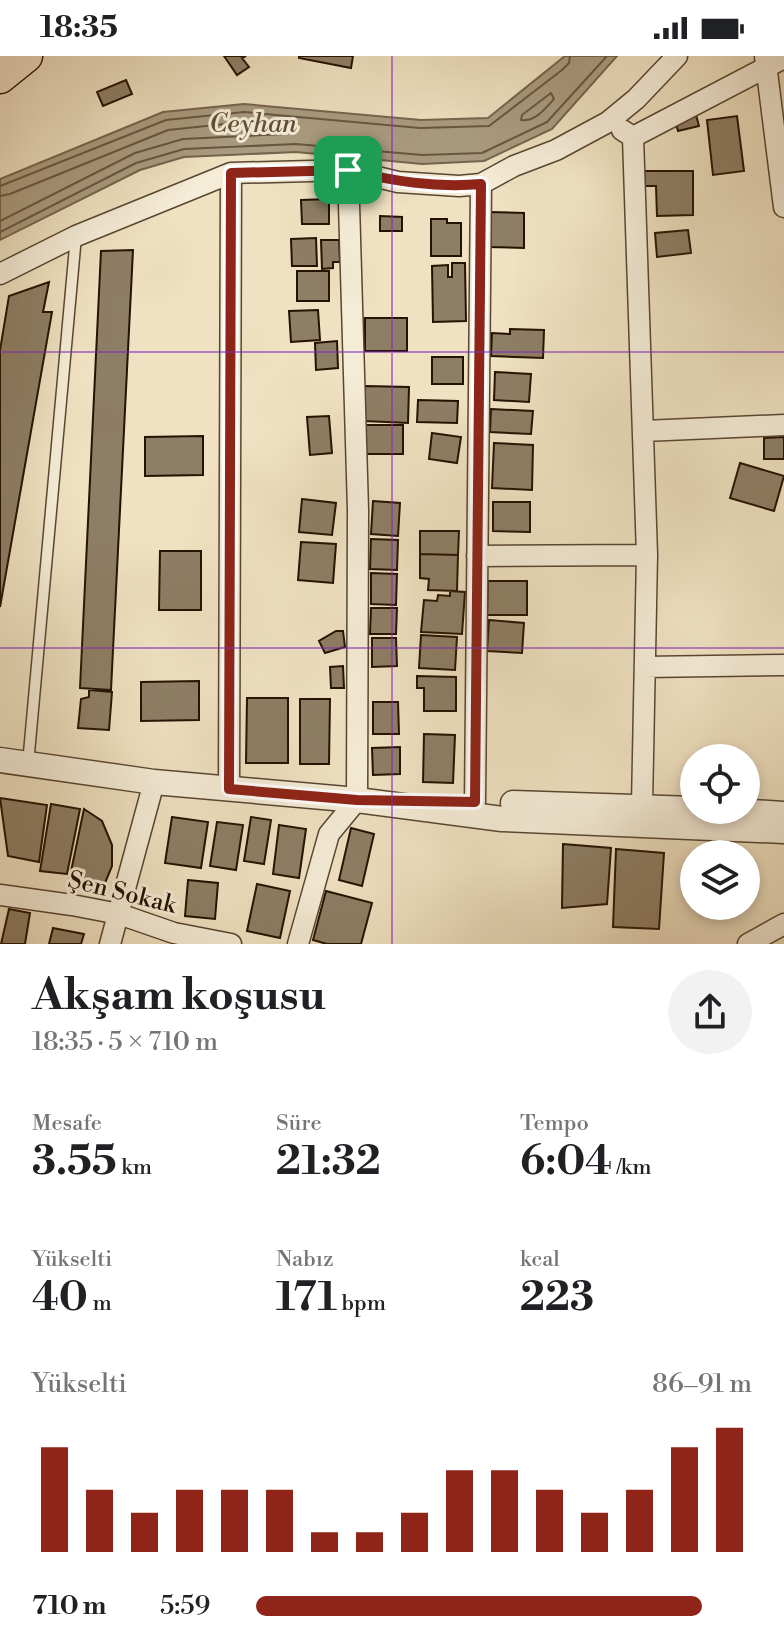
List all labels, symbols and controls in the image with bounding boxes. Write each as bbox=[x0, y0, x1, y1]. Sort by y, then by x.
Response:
text: 18:35 bbox=[40, 9, 118, 47]
water label: Ceyhan bbox=[209, 108, 297, 140]
pin bbox=[314, 136, 382, 204]
icon: arrive bbox=[326, 148, 370, 192]
map controls bbox=[680, 744, 760, 920]
button: locate bbox=[680, 744, 760, 824]
button: layers bbox=[680, 840, 760, 920]
street label: Şen Sokak bbox=[65, 865, 181, 921]
text: Akşam koşusu bbox=[32, 968, 326, 1023]
button: share bbox=[668, 970, 752, 1054]
text: 18:35 · 5 × 710 m bbox=[32, 1026, 218, 1058]
text: Mesafe bbox=[32, 1110, 102, 1137]
text: Süre bbox=[276, 1110, 322, 1137]
text: Tempo bbox=[520, 1110, 589, 1137]
text: 3.55 bbox=[32, 1137, 117, 1187]
text: 21:32 bbox=[276, 1137, 381, 1187]
text: 6:04 bbox=[520, 1137, 612, 1187]
text: km bbox=[117, 1154, 152, 1181]
text: /km bbox=[612, 1154, 652, 1181]
text: Yükselti bbox=[32, 1246, 112, 1273]
text: Nabız bbox=[276, 1246, 334, 1273]
text: kcal bbox=[520, 1246, 560, 1273]
text: 40 bbox=[32, 1273, 88, 1323]
text: 171 bbox=[276, 1273, 337, 1323]
text: 223 bbox=[520, 1273, 594, 1323]
text: m bbox=[88, 1290, 112, 1317]
text: bpm bbox=[337, 1290, 386, 1317]
text: Yükselti bbox=[32, 1368, 127, 1400]
text: 86–91 m bbox=[652, 1368, 752, 1400]
text: 710 m bbox=[32, 1590, 106, 1622]
text: 5:59 bbox=[160, 1590, 210, 1622]

